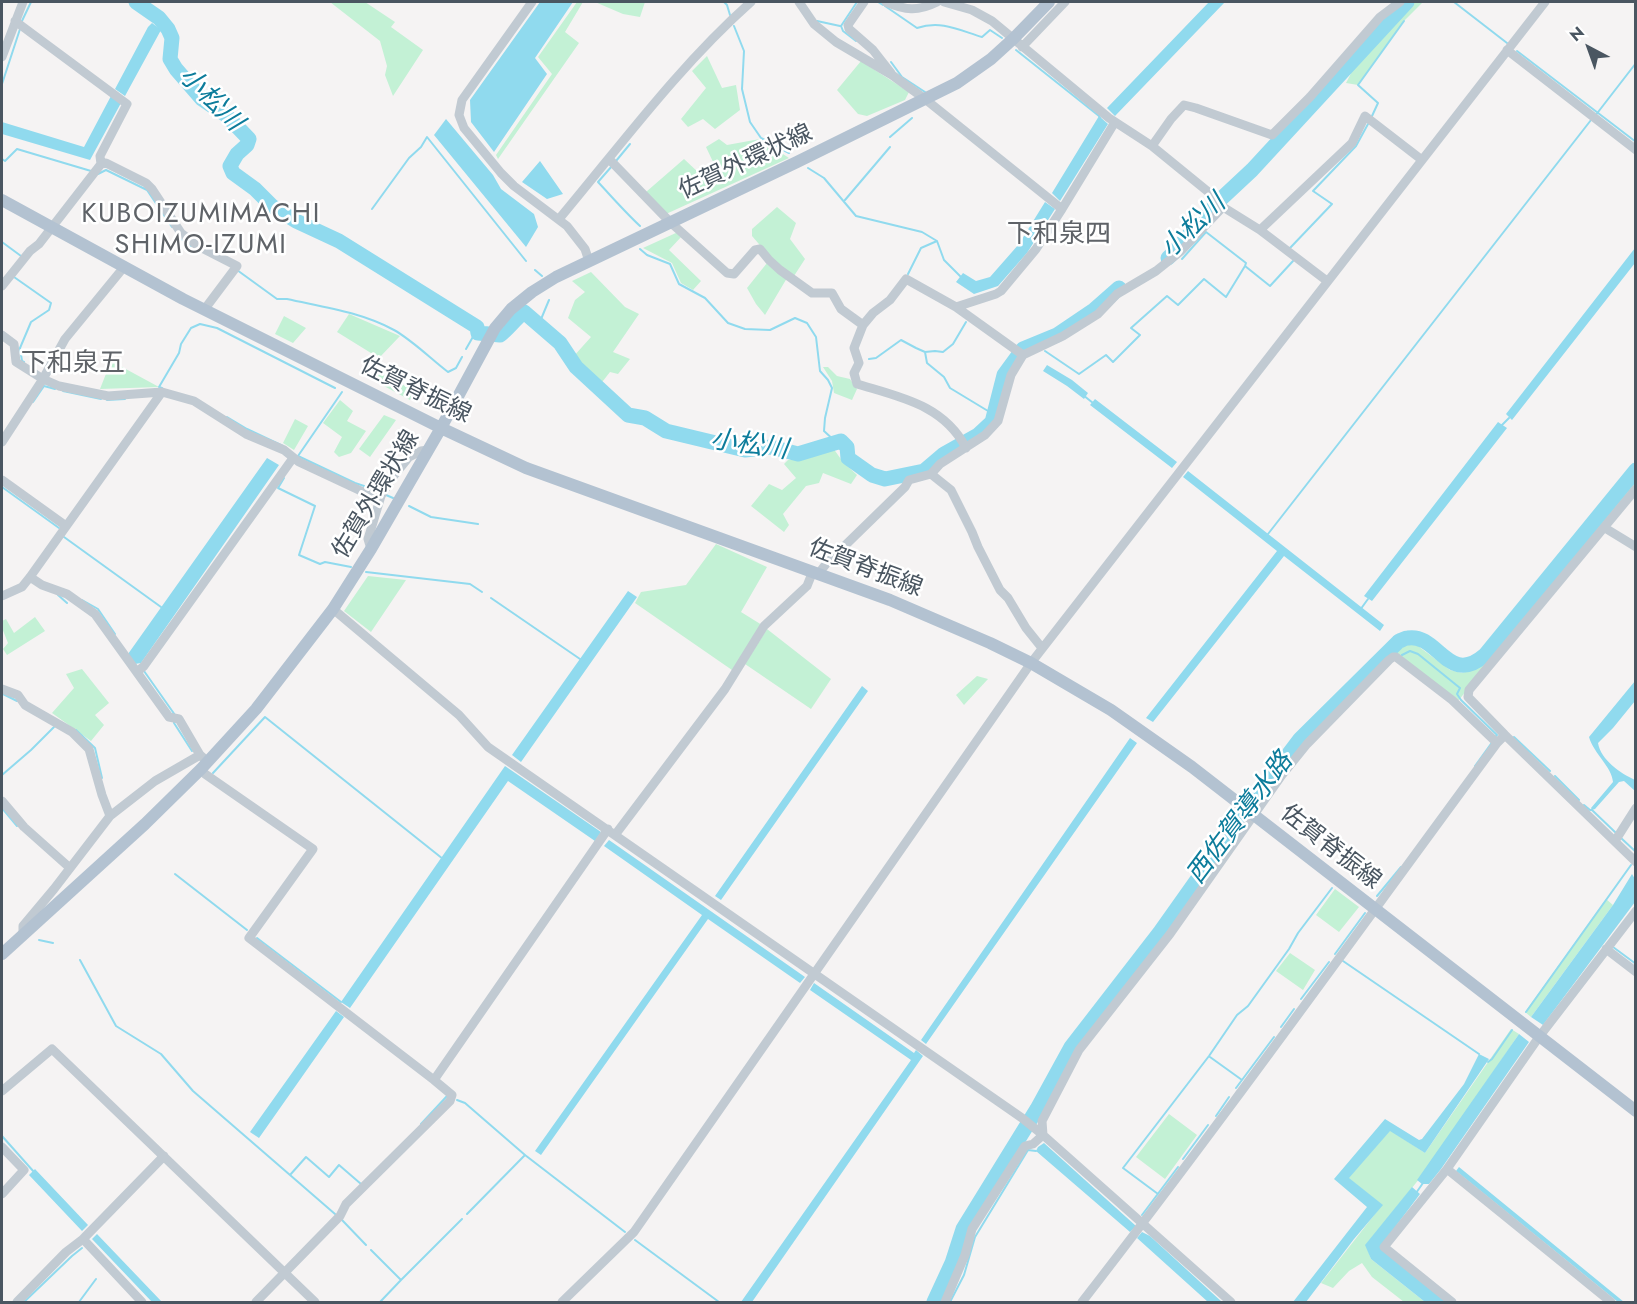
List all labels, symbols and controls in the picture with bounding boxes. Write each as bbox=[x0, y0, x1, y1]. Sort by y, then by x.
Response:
north arrow bbox=[1559, 18, 1619, 78]
text: N bbox=[1565, 21, 1589, 47]
water label: 小松川 bbox=[171, 61, 249, 139]
street label: 佐賀外環状線 bbox=[675, 120, 817, 206]
water label: 小松川 bbox=[1155, 189, 1233, 265]
district label: KUBOIZUMIMACHI SHIMO-IZUMI bbox=[81, 199, 321, 262]
district label: 下和泉四 bbox=[1007, 220, 1111, 252]
district label: 下和泉五 bbox=[21, 349, 125, 381]
street label: 佐賀脊振線 bbox=[355, 352, 475, 430]
water label: 小松川 bbox=[708, 425, 790, 467]
street label: 佐賀外環状線 bbox=[328, 426, 426, 564]
street label: 佐賀脊振線 bbox=[804, 534, 926, 604]
water label: 西佐賀導水路 bbox=[1182, 747, 1300, 891]
street label: 佐賀脊振線 bbox=[1274, 800, 1386, 896]

